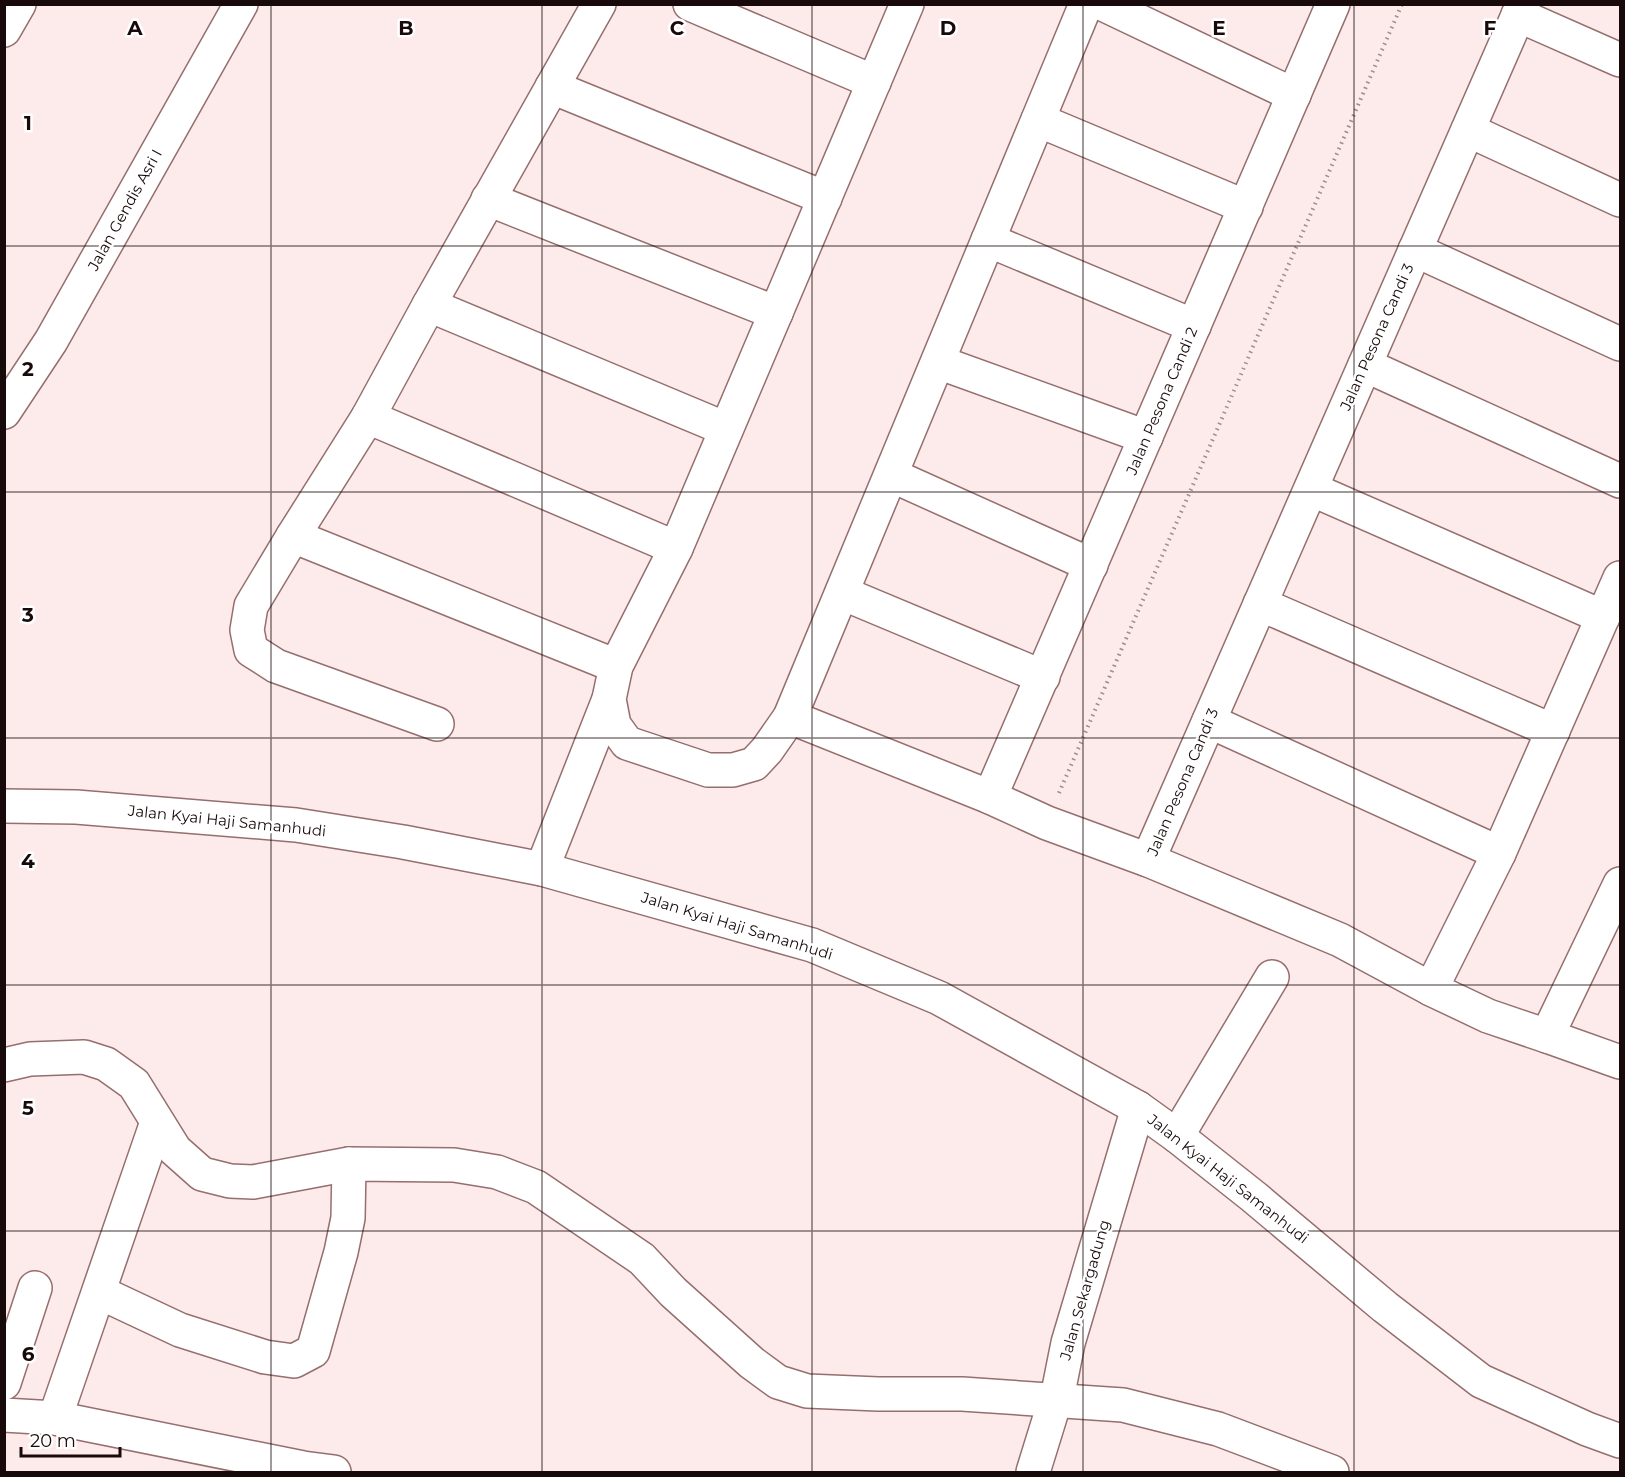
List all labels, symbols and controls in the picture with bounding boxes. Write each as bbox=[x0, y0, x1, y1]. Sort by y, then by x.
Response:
text: A bbox=[126, 16, 143, 40]
text: B bbox=[398, 16, 414, 40]
text: C bbox=[670, 16, 685, 40]
text: D bbox=[940, 16, 956, 40]
text: E bbox=[1212, 16, 1226, 40]
text: F bbox=[1484, 16, 1497, 40]
text: 1 bbox=[24, 111, 32, 135]
street label: Jalan Gendis Asri I bbox=[83, 146, 166, 275]
street label: Jalan Pesona Candi 3 bbox=[1335, 260, 1418, 414]
street label: Jalan Pesona Candi 2 bbox=[1121, 324, 1201, 479]
text: 2 bbox=[22, 357, 34, 381]
text: 3 bbox=[21, 603, 34, 627]
street label: Jalan Pesona Candi 3 bbox=[1142, 705, 1222, 859]
street label: Jalan Kyai Haji Samanhudi bbox=[126, 801, 327, 840]
text: 4 bbox=[21, 849, 35, 873]
street label: Jalan Kyai Haji Samanhudi bbox=[638, 887, 835, 964]
text: 5 bbox=[22, 1096, 34, 1120]
street label: Jalan Kyai Haji Samanhudi bbox=[1143, 1109, 1313, 1247]
street label: Jalan Sekargadung bbox=[1055, 1218, 1114, 1363]
text: 6 bbox=[22, 1342, 35, 1366]
scale bar bbox=[21, 1420, 120, 1458]
text: 20 m bbox=[30, 1430, 76, 1452]

